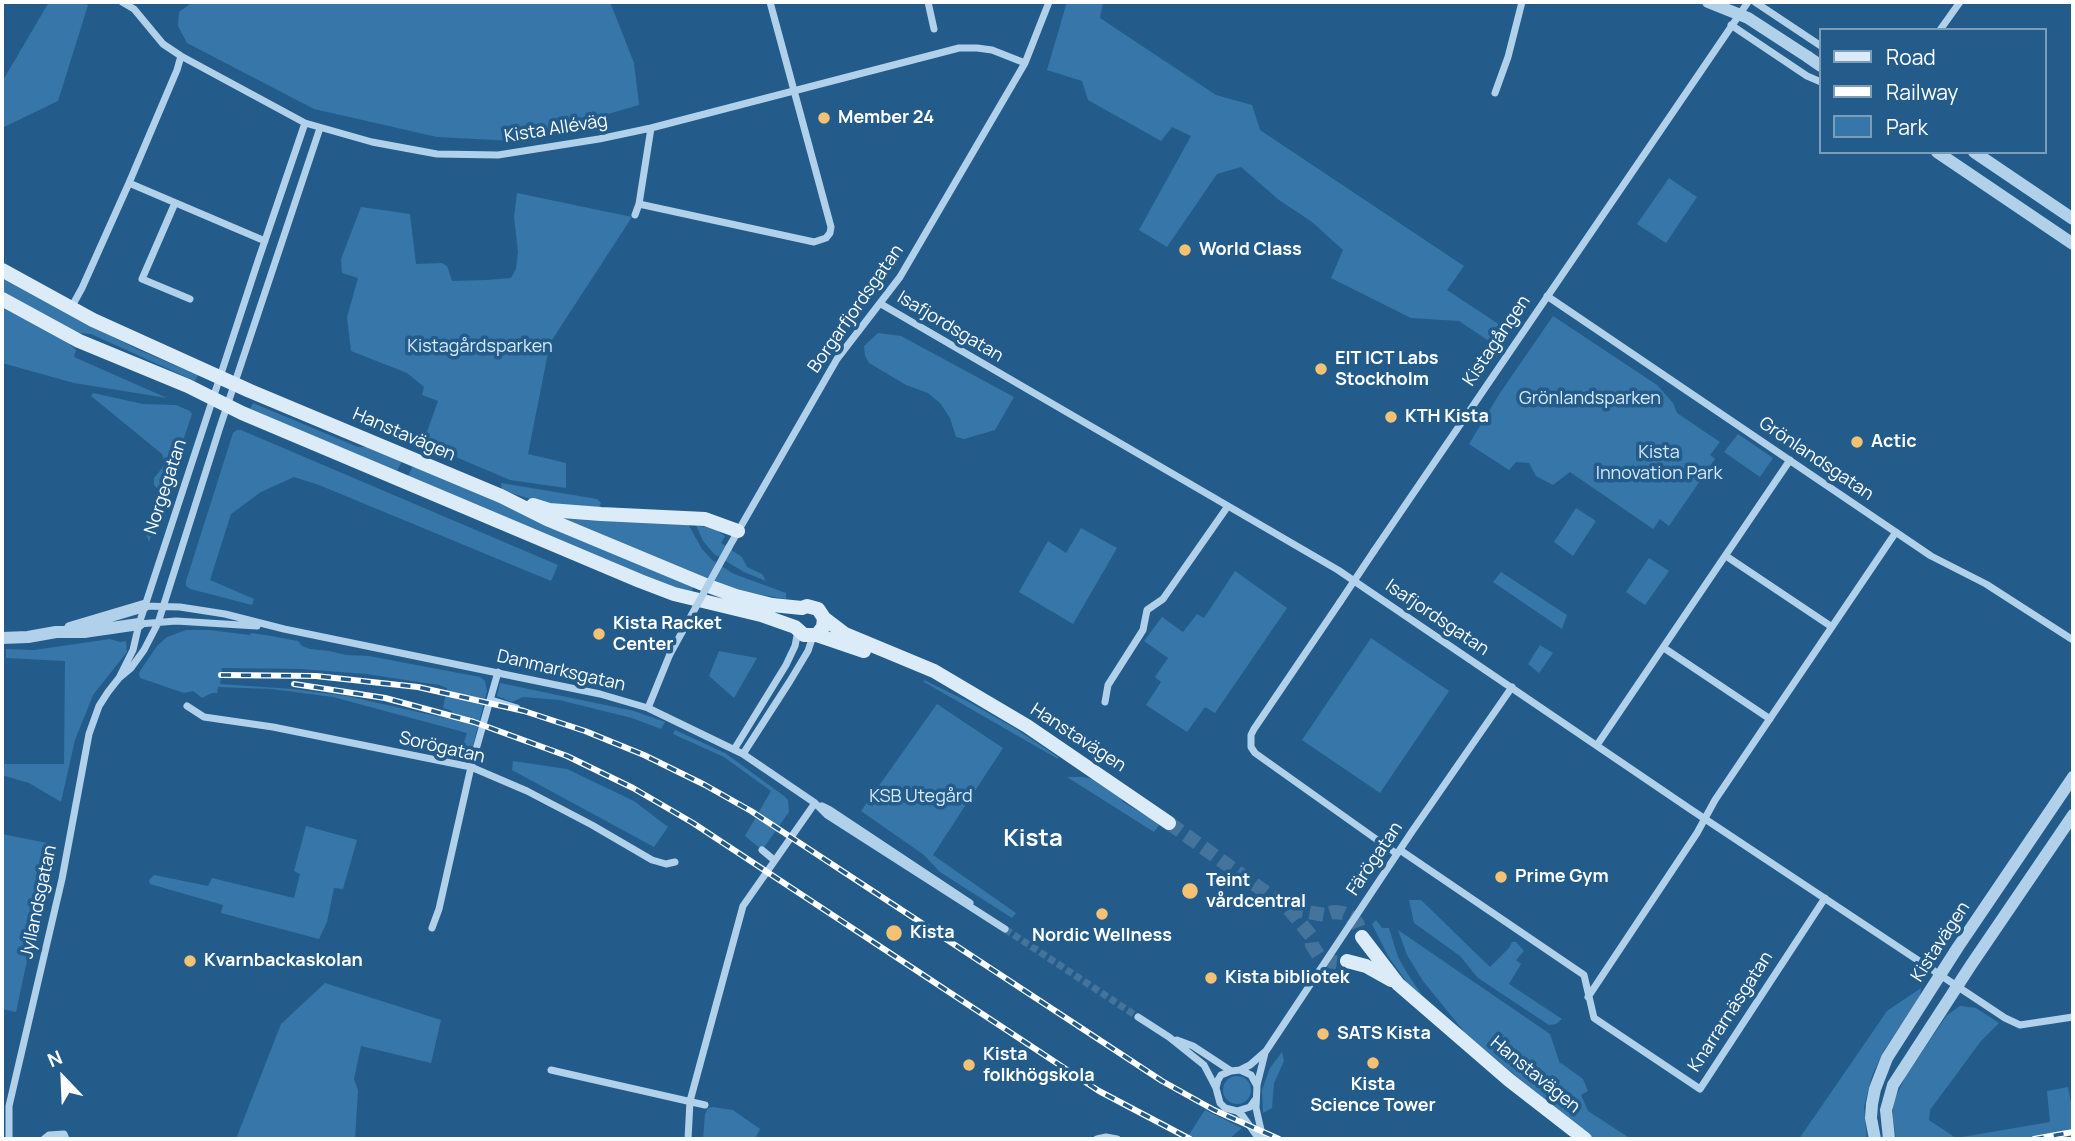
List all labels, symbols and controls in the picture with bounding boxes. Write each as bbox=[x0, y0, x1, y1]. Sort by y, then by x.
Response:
legend bbox=[1820, 28, 2047, 154]
text: Road bbox=[1886, 43, 1936, 71]
text: Railway bbox=[1886, 78, 1958, 106]
place label: Member 24 bbox=[838, 107, 934, 129]
street label: Kista Alléväg bbox=[503, 110, 609, 148]
marker: Member 24 bbox=[816, 110, 832, 126]
text: Park bbox=[1886, 113, 1928, 141]
place label: World Class bbox=[1199, 239, 1302, 261]
street label: Borgarfjordsgatan bbox=[804, 241, 908, 377]
marker: World Class bbox=[1177, 242, 1193, 258]
street label: Isafjordsgatan bbox=[893, 287, 1007, 367]
street label: Kistagången bbox=[1459, 292, 1535, 390]
park label: Kistagårdsparken bbox=[407, 336, 553, 358]
place label: EIT ICT Labs Stockholm bbox=[1335, 348, 1439, 390]
marker: EIT ICT Labs Stockholm bbox=[1313, 361, 1329, 377]
park label: Grönlandsparken bbox=[1519, 388, 1661, 410]
street label: Hanstavägen bbox=[349, 404, 459, 466]
place label: KTH Kista bbox=[1405, 406, 1489, 428]
marker: KTH Kista bbox=[1383, 409, 1399, 425]
street label: Grönlandsgatan bbox=[1754, 413, 1878, 505]
place label: Actic bbox=[1871, 431, 1917, 453]
marker: Actic bbox=[1849, 434, 1865, 450]
street label: Norgegatan bbox=[140, 437, 192, 537]
park label: Kista Innovation Park bbox=[1596, 442, 1722, 484]
street label: Isafjordsgatan bbox=[1381, 575, 1493, 661]
place label: Kista Racket Center bbox=[613, 613, 722, 656]
marker: Kista Racket Center bbox=[591, 626, 607, 642]
street label: Danmarksgatan bbox=[495, 646, 627, 696]
street label: Hanstavägen bbox=[1026, 699, 1130, 777]
street label: Sorögatan bbox=[397, 728, 487, 768]
park label: KSB Utegård bbox=[869, 786, 973, 808]
street label: Färögatan bbox=[1343, 818, 1407, 900]
district label: Kista bbox=[1003, 825, 1063, 853]
street label: Jyllandsgatan bbox=[16, 843, 62, 961]
place label: Prime Gym bbox=[1515, 866, 1609, 888]
marker: Prime Gym bbox=[1493, 869, 1509, 885]
place label: Teint vårdcentral bbox=[1206, 870, 1306, 912]
marker: Teint vårdcentral bbox=[1180, 881, 1200, 901]
street label: Kistavägen bbox=[1907, 898, 1975, 986]
marker: Nordic Wellness bbox=[1094, 906, 1110, 922]
place label: Kista bbox=[910, 922, 955, 944]
marker: Kista bbox=[884, 923, 904, 943]
place label: Nordic Wellness bbox=[1032, 925, 1172, 947]
street label: Knarrarnäsgatan bbox=[1684, 948, 1778, 1076]
place label: Kvarnbackaskolan bbox=[204, 950, 363, 972]
marker: Kvarnbackaskolan bbox=[182, 953, 198, 969]
place label: Kista bibliotek bbox=[1225, 967, 1349, 989]
marker: Kista bibliotek bbox=[1203, 970, 1219, 986]
place label: SATS Kista bbox=[1337, 1023, 1431, 1045]
marker: SATS Kista bbox=[1315, 1026, 1331, 1042]
street label: Hanstavägen bbox=[1486, 1032, 1584, 1118]
north arrow bbox=[28, 1043, 98, 1113]
text: N bbox=[43, 1044, 66, 1073]
place label: Kista folkhögskola bbox=[983, 1044, 1095, 1086]
marker: Kista Science Tower bbox=[1365, 1055, 1381, 1071]
marker: Kista folkhögskola bbox=[961, 1057, 977, 1073]
place label: Kista Science Tower bbox=[1310, 1074, 1436, 1116]

